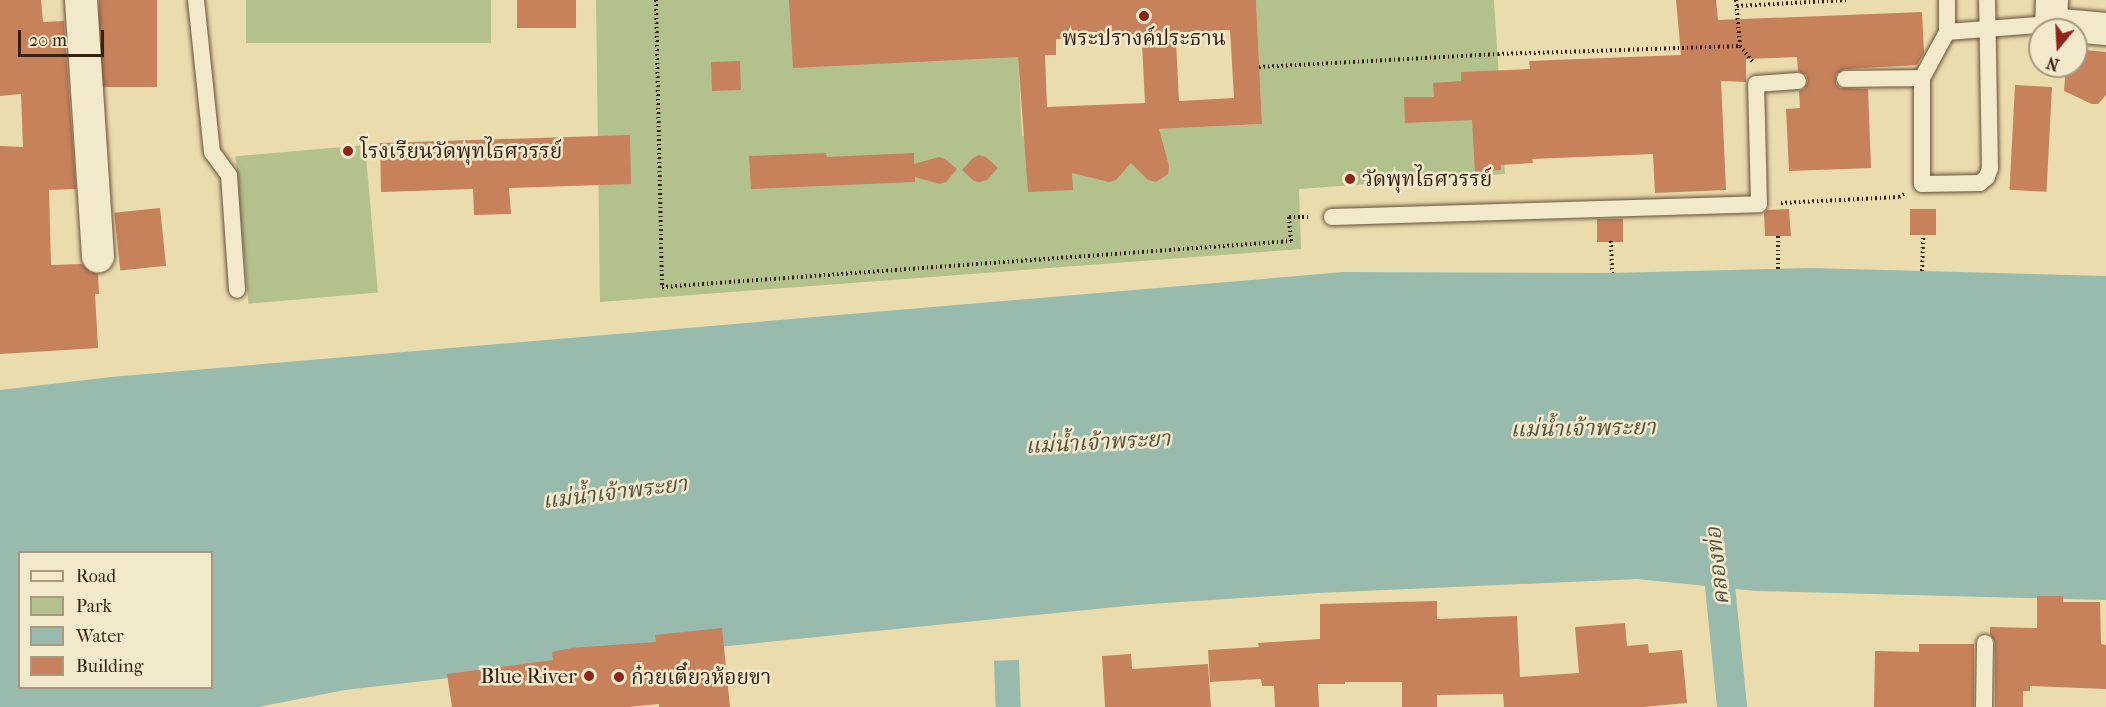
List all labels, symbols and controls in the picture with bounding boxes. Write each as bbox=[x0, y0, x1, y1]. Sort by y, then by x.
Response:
marker: พระปรางค์ประธาน bbox=[1137, 9, 1151, 23]
scale bar bbox=[21, 18, 106, 56]
north arrow bbox=[2028, 18, 2088, 78]
place label: พระปรางค์ประธาน bbox=[1062, 25, 1226, 51]
text: 20 m bbox=[29, 30, 67, 51]
text: N bbox=[2044, 53, 2062, 75]
place label: โรงเรียนวัดพุทไธศวรรย์ bbox=[360, 138, 562, 164]
marker: โรงเรียนวัดพุทไธศวรรย์ bbox=[341, 144, 355, 158]
place label: วัดพุทไธศวรรย์ bbox=[1362, 166, 1492, 192]
marker: วัดพุทไธศวรรย์ bbox=[1343, 172, 1357, 186]
water label: แม่น้ำเจ้าพระยา bbox=[1510, 415, 1656, 443]
water label: แม่น้ำเจ้าพระยา bbox=[1025, 426, 1171, 460]
water label: แม่น้ำเจ้าพระยา bbox=[541, 471, 689, 515]
water label: คลองท่อ bbox=[1701, 526, 1735, 606]
legend bbox=[18, 551, 213, 689]
text: Road bbox=[76, 566, 116, 587]
text: Park bbox=[76, 596, 112, 617]
text: Water bbox=[76, 626, 124, 647]
text: Building bbox=[76, 656, 143, 677]
place label: Blue River bbox=[481, 663, 577, 689]
place label: ก๋วยเตี๋ยวห้อยขา bbox=[631, 664, 771, 690]
marker: Blue River bbox=[582, 669, 596, 683]
marker: ก๋วยเตี๋ยวห้อยขา bbox=[612, 670, 626, 684]

